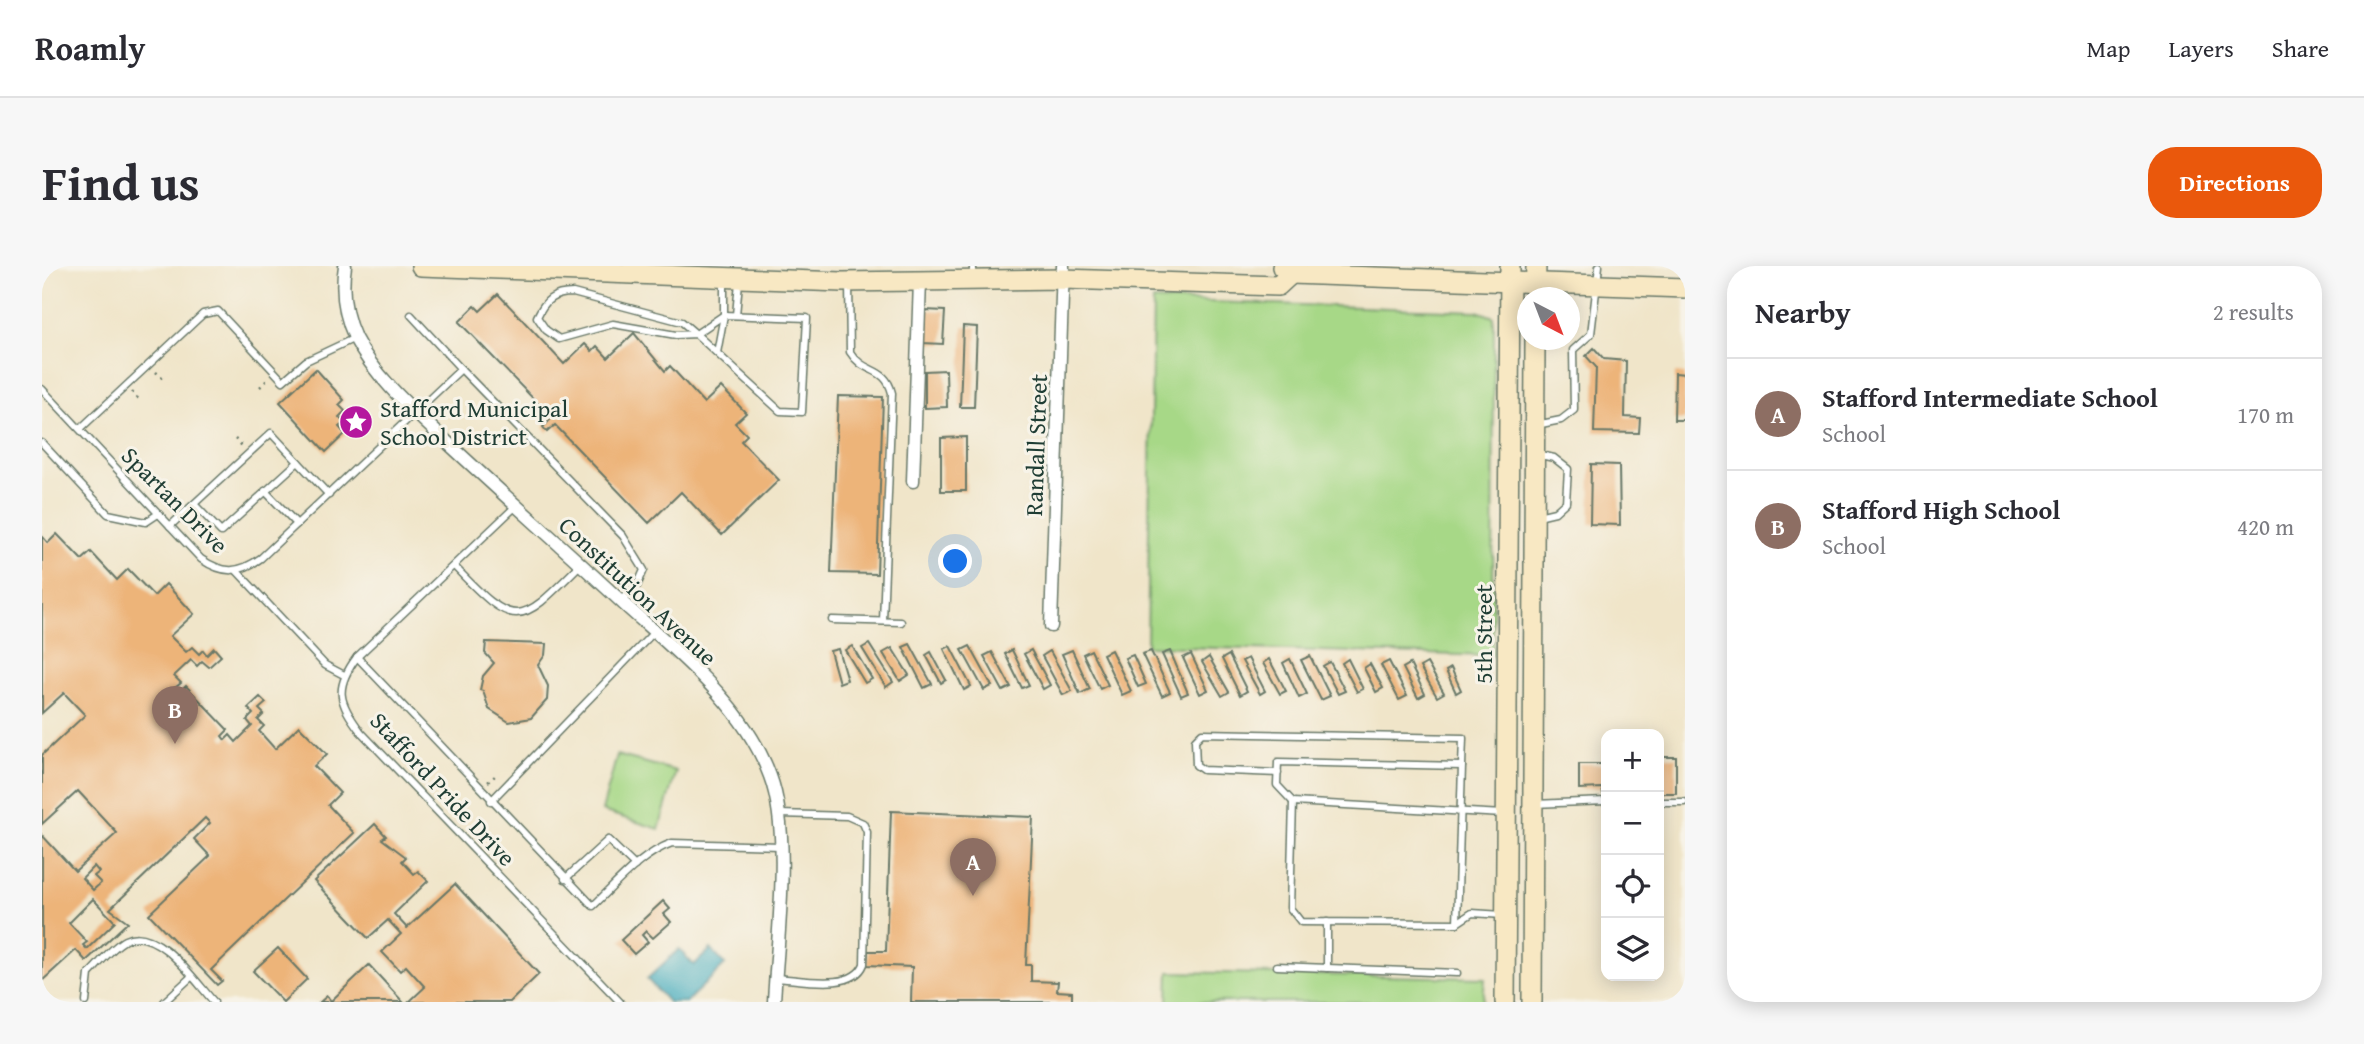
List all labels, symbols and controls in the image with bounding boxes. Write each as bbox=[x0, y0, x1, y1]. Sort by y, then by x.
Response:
text: Roamly bbox=[35, 24, 145, 72]
text: Map bbox=[2087, 31, 2130, 66]
text: Layers bbox=[2168, 31, 2234, 66]
text: Share bbox=[2272, 31, 2329, 66]
text: Find us bbox=[42, 146, 200, 218]
button: Directions bbox=[2148, 147, 2322, 218]
north arrow bbox=[1517, 287, 1580, 350]
text: Nearby bbox=[1755, 290, 1851, 334]
text: 2 results bbox=[2213, 295, 2294, 328]
street label: Randall Street bbox=[1016, 373, 1056, 517]
text: Stafford Intermediate School bbox=[1822, 378, 2158, 417]
place label: Stafford Municipal School District bbox=[380, 391, 568, 454]
text: A bbox=[1771, 398, 1785, 431]
text: 170 m bbox=[2237, 398, 2294, 431]
place icon: Stafford Municipal School District bbox=[337, 403, 375, 441]
text: School bbox=[1822, 417, 1886, 450]
street label: Spartan Drive bbox=[114, 439, 236, 561]
text: Stafford High School bbox=[1822, 490, 2060, 529]
street label: Constitution Avenue bbox=[551, 508, 725, 674]
text: B bbox=[1771, 510, 1785, 543]
text: 420 m bbox=[2237, 510, 2294, 543]
text: School bbox=[1822, 529, 1886, 562]
your location bbox=[938, 544, 972, 578]
street label: 5th Street bbox=[1466, 584, 1501, 684]
pin: B bbox=[152, 686, 198, 744]
street label: Stafford Pride Drive bbox=[362, 704, 524, 874]
map controls bbox=[1601, 729, 1664, 981]
button: + bbox=[1601, 729, 1664, 792]
button: − bbox=[1601, 792, 1664, 855]
pin: A bbox=[950, 838, 996, 896]
button: locate bbox=[1601, 855, 1664, 918]
button: layers bbox=[1601, 918, 1664, 981]

